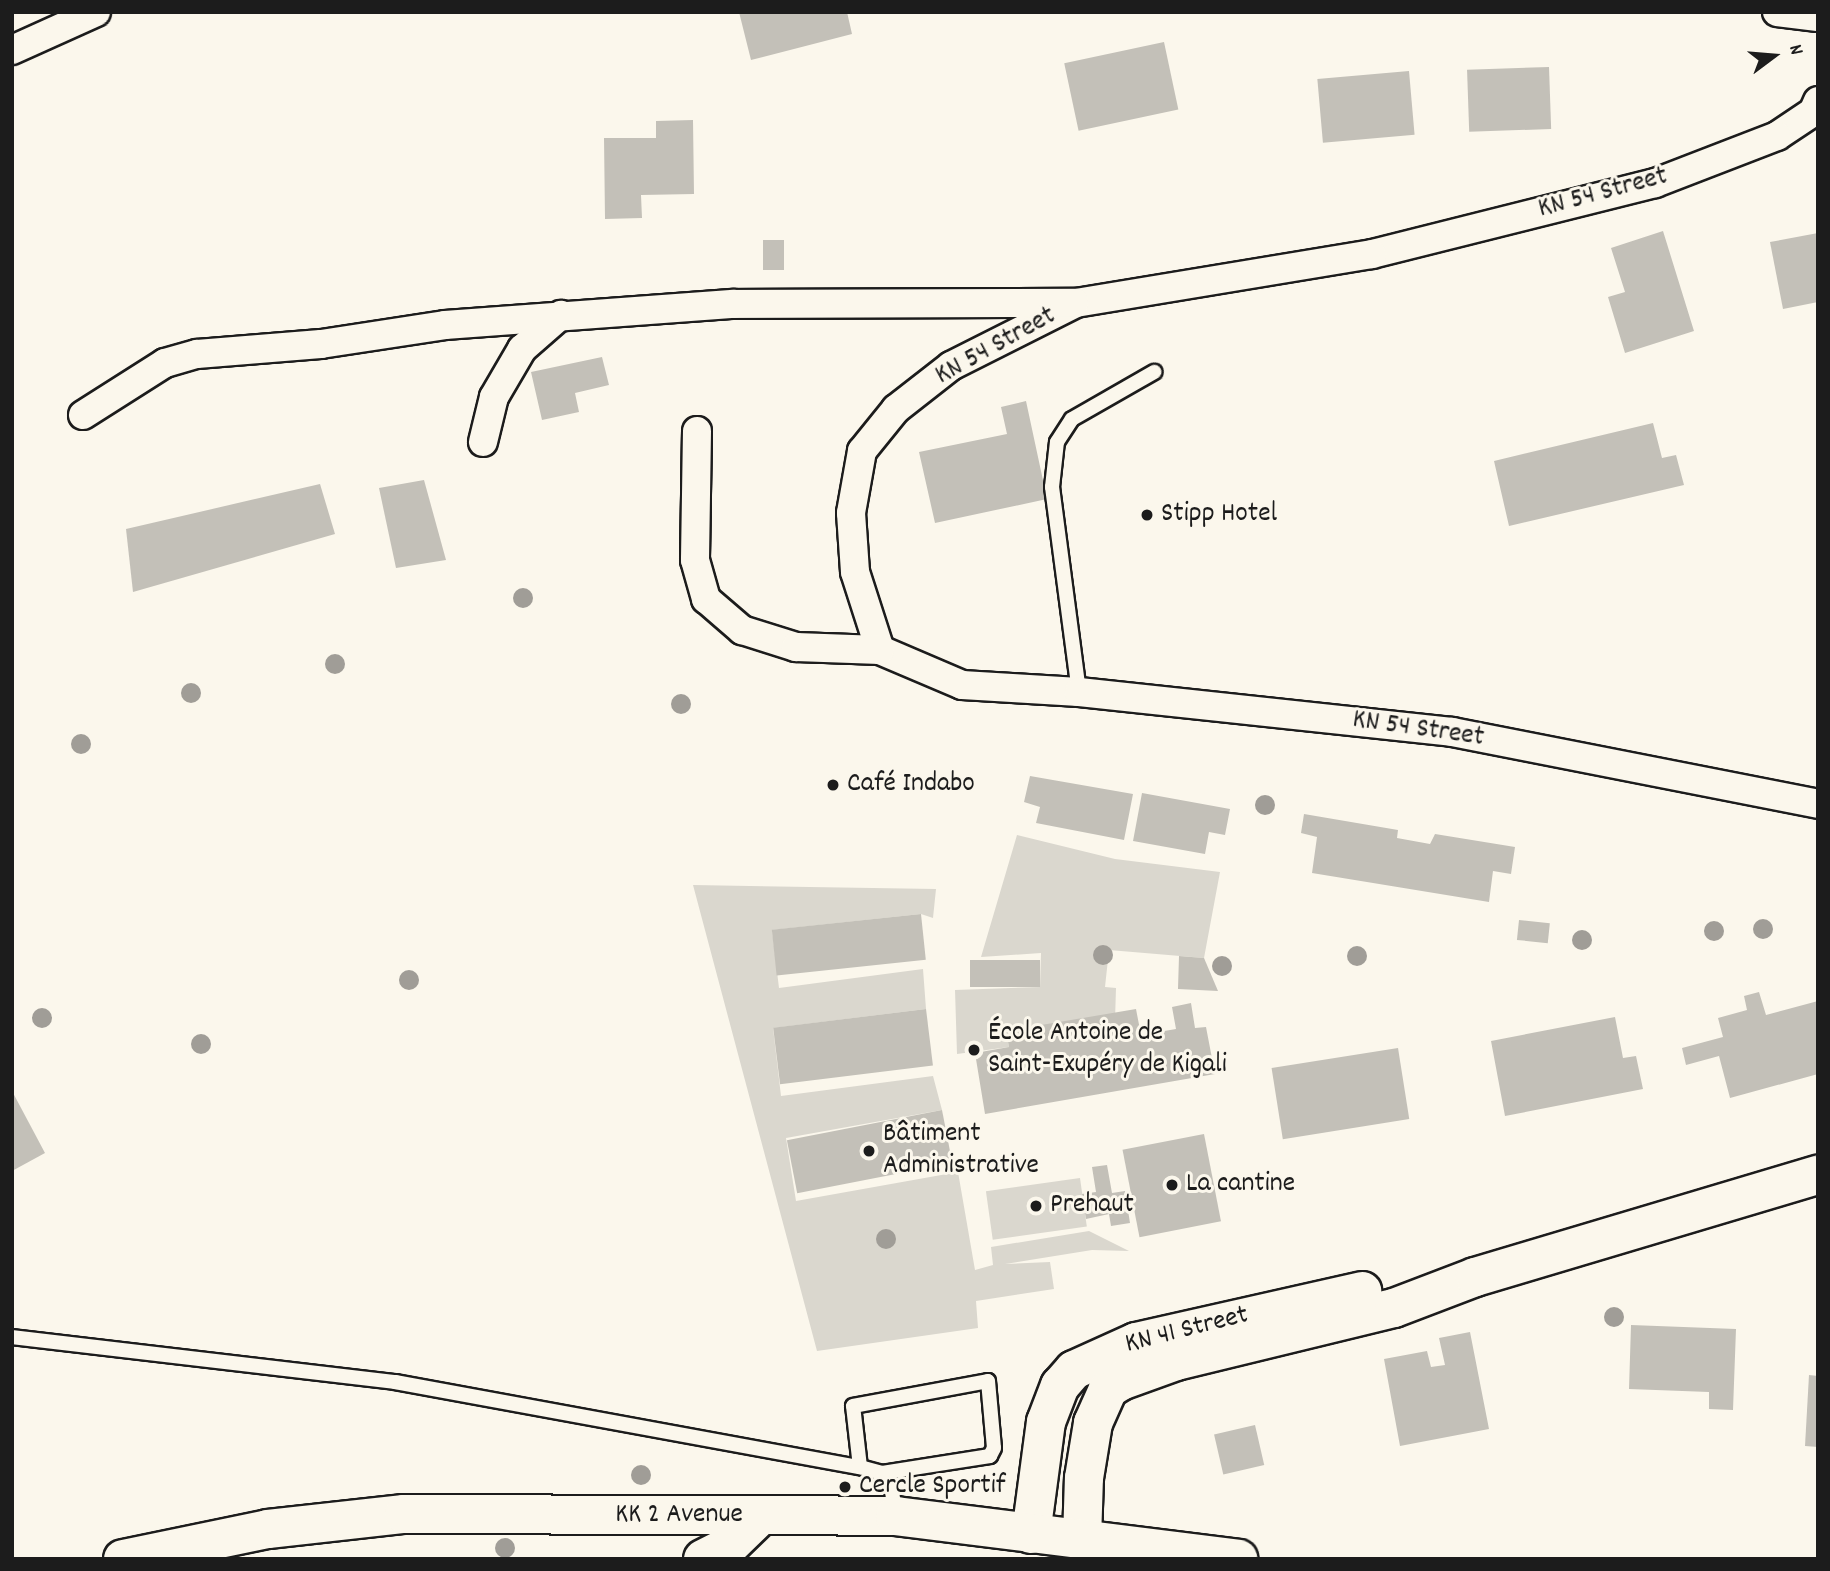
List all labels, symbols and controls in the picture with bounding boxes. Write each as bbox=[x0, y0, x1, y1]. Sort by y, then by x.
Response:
north arrow bbox=[1739, 21, 1809, 91]
text: N bbox=[1780, 42, 1809, 58]
street label: KN 54 Street bbox=[1535, 161, 1671, 227]
street label: KN 54 Street bbox=[930, 300, 1062, 394]
place label: Stipp Hotel bbox=[1161, 498, 1277, 532]
marker: Stipp Hotel bbox=[1139, 507, 1155, 523]
street label: KN 54 Street bbox=[1350, 704, 1486, 756]
place label: Café Indabo bbox=[847, 768, 975, 802]
marker: Café Indabo bbox=[825, 777, 841, 793]
place label: École Antoine de Saint-Exupéry de Kigali bbox=[988, 1017, 1227, 1083]
marker: École Antoine de Saint-Exupéry de Kigali bbox=[966, 1042, 982, 1058]
place label: Bâtiment Administrative bbox=[883, 1118, 1039, 1184]
marker: Bâtiment Administrative bbox=[861, 1143, 877, 1159]
place label: La cantine bbox=[1186, 1168, 1295, 1202]
marker: La cantine bbox=[1164, 1177, 1180, 1193]
place label: Prehaut bbox=[1050, 1189, 1134, 1223]
marker: Prehaut bbox=[1028, 1198, 1044, 1214]
street label: KN 41 Street bbox=[1122, 1300, 1252, 1362]
place label: Cercle Sportif bbox=[859, 1470, 1006, 1504]
marker: Cercle Sportif bbox=[837, 1479, 853, 1495]
street label: KK 2 Avenue bbox=[615, 1499, 743, 1533]

